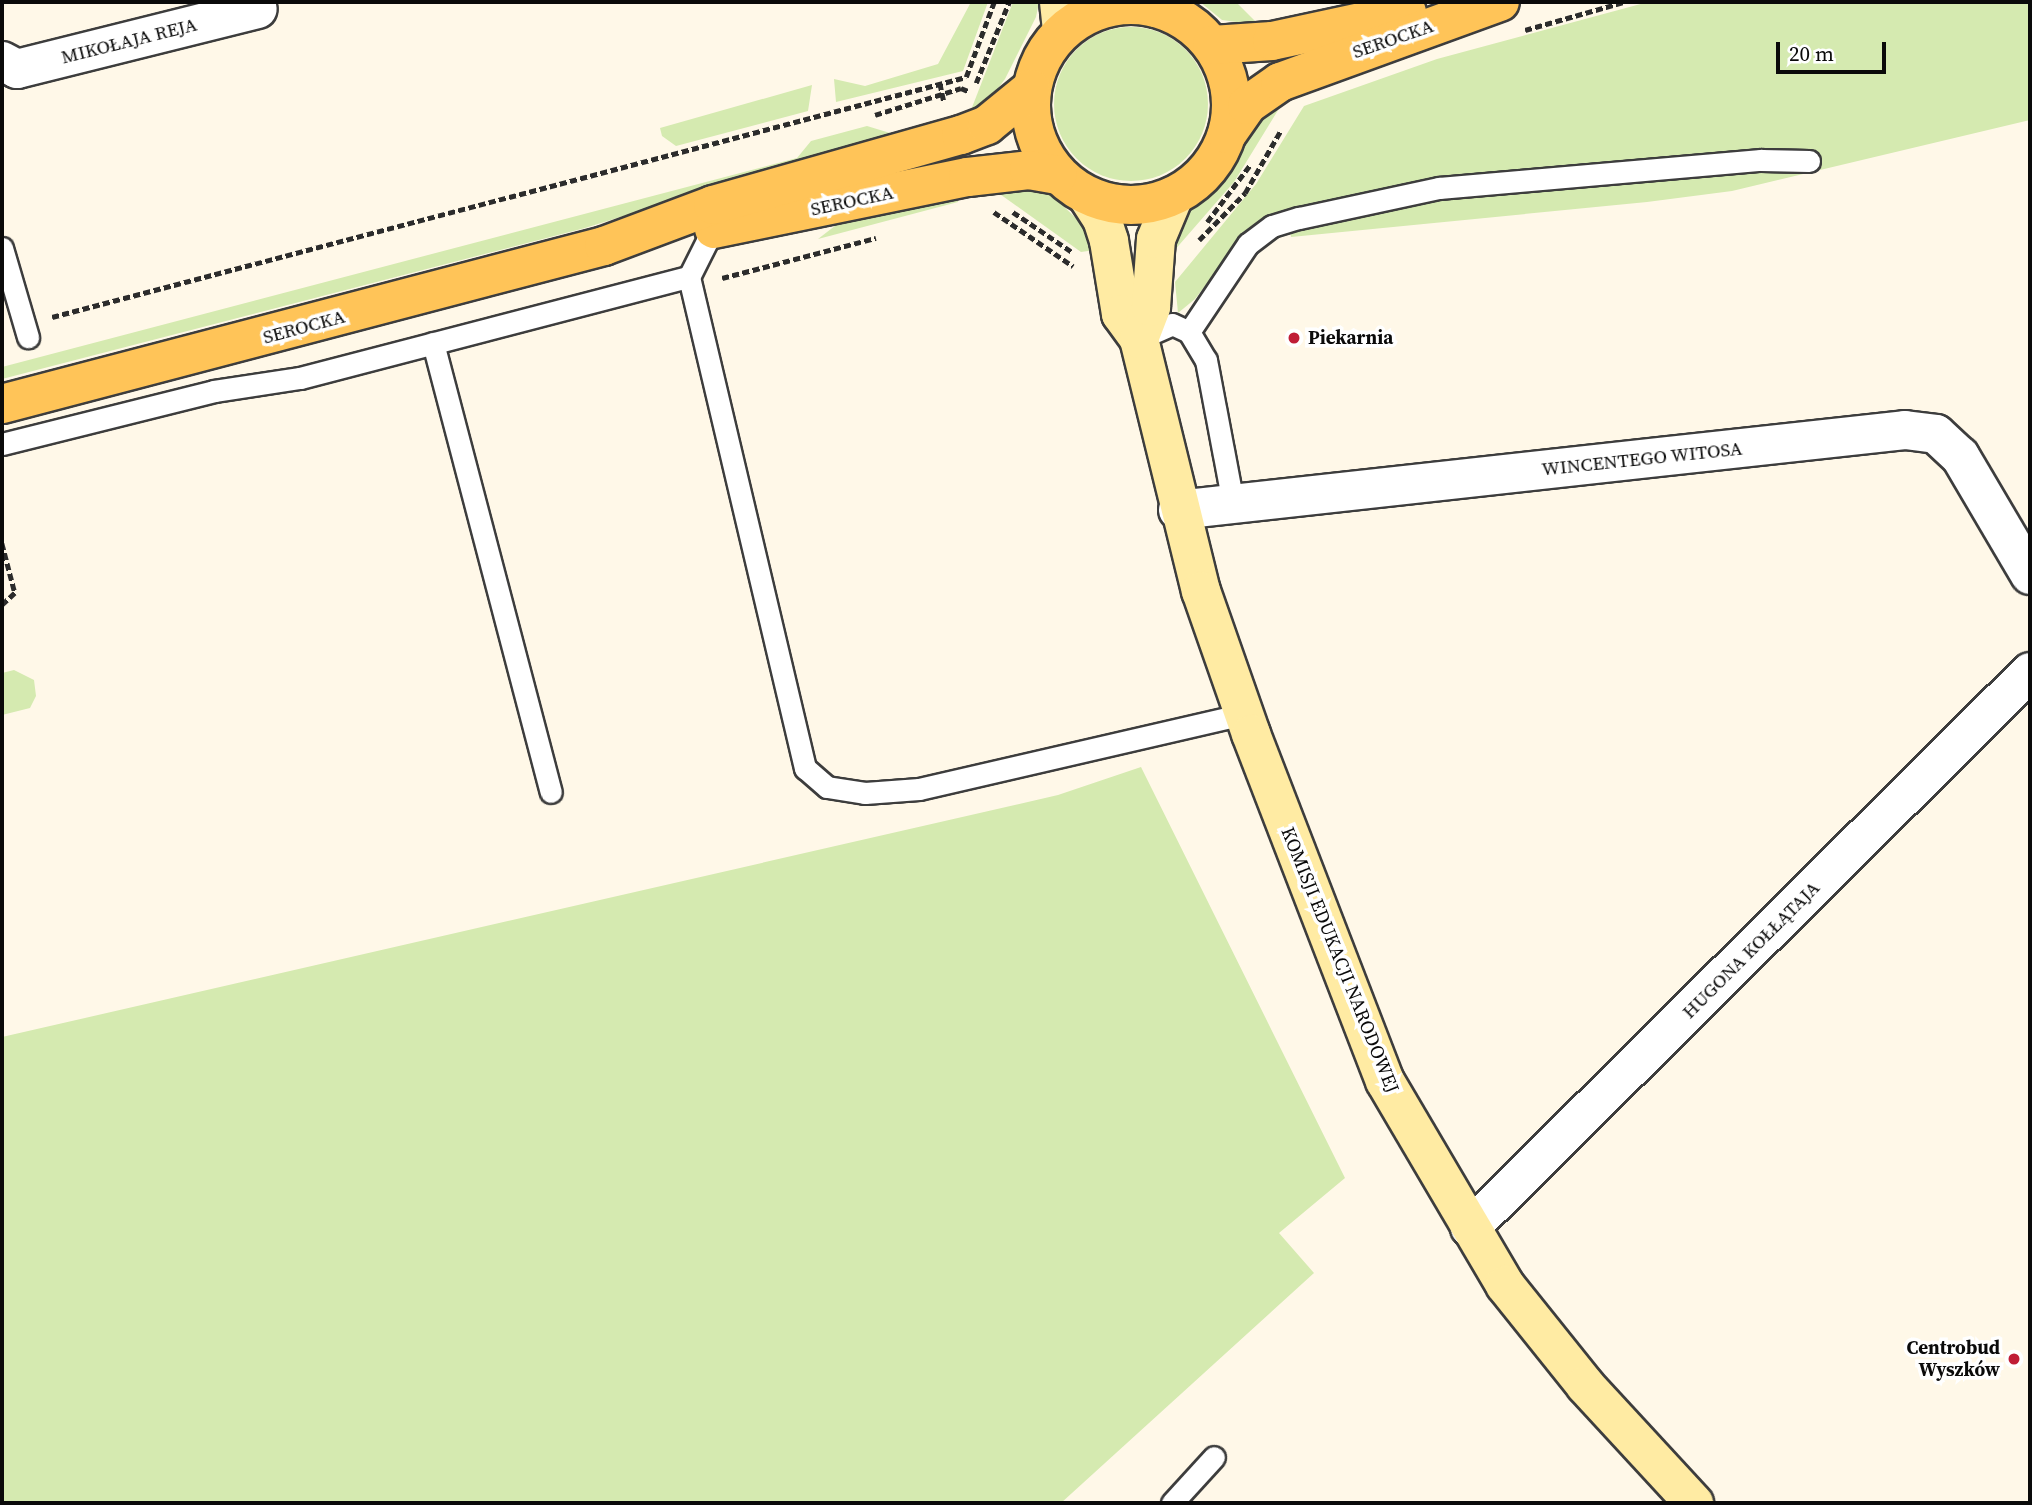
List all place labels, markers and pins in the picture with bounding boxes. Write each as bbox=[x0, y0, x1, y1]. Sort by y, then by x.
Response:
place label: Piekarnia bbox=[1308, 327, 1393, 349]
marker: Piekarnia bbox=[1286, 330, 1302, 346]
place label: Centrobud Wyszków bbox=[1906, 1337, 2000, 1381]
marker: Centrobud Wyszków bbox=[2006, 1351, 2022, 1367]

